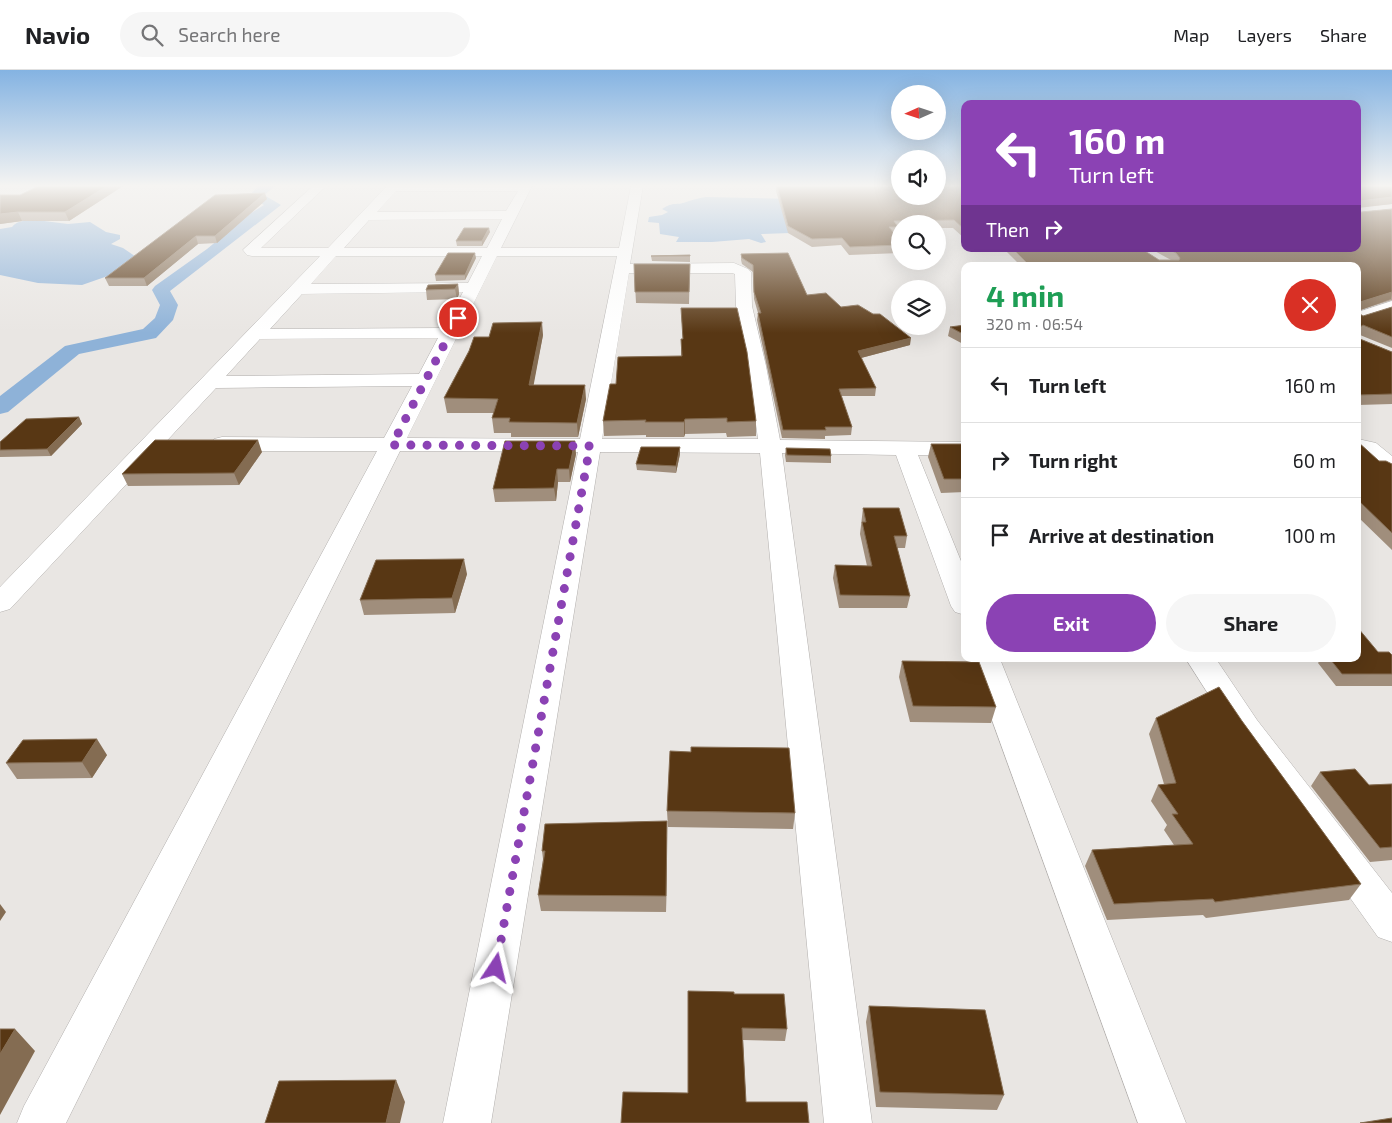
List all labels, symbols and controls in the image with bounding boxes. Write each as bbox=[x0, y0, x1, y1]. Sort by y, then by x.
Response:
search box bbox=[120, 12, 470, 57]
text: Navio bbox=[25, 20, 90, 49]
icon: search bbox=[138, 21, 166, 49]
text: Search here bbox=[178, 23, 280, 46]
text: Map bbox=[1173, 24, 1209, 46]
text: Layers bbox=[1237, 24, 1292, 46]
text: Share bbox=[1320, 24, 1367, 46]
north arrow bbox=[891, 85, 946, 140]
map controls bbox=[891, 85, 946, 335]
text: 160 m bbox=[1069, 119, 1165, 161]
icon: left bbox=[986, 120, 1051, 185]
button: sound bbox=[891, 150, 946, 205]
text: Turn left bbox=[1069, 161, 1154, 187]
button: search bbox=[891, 215, 946, 270]
icon: right bbox=[1039, 215, 1067, 243]
text: Then bbox=[986, 218, 1029, 241]
text: 4 min bbox=[986, 277, 1064, 313]
button: close bbox=[1284, 279, 1336, 331]
button: layers bbox=[891, 280, 946, 335]
pin bbox=[437, 297, 479, 339]
icon: arrive bbox=[444, 304, 472, 332]
text: 320 m · 06:54 bbox=[986, 314, 1083, 333]
icon: left bbox=[986, 371, 1014, 399]
text: Turn left bbox=[1029, 374, 1106, 397]
text: 160 m bbox=[1285, 374, 1336, 397]
icon: right bbox=[986, 446, 1014, 474]
text: Turn right bbox=[1029, 449, 1117, 472]
text: 60 m bbox=[1293, 449, 1336, 472]
icon: arrive bbox=[986, 521, 1014, 549]
text: Arrive at destination bbox=[1029, 524, 1214, 547]
text: 100 m bbox=[1285, 524, 1336, 547]
button: Exit bbox=[986, 594, 1156, 652]
button: Share bbox=[1166, 594, 1336, 652]
position arrow bbox=[469, 941, 521, 993]

